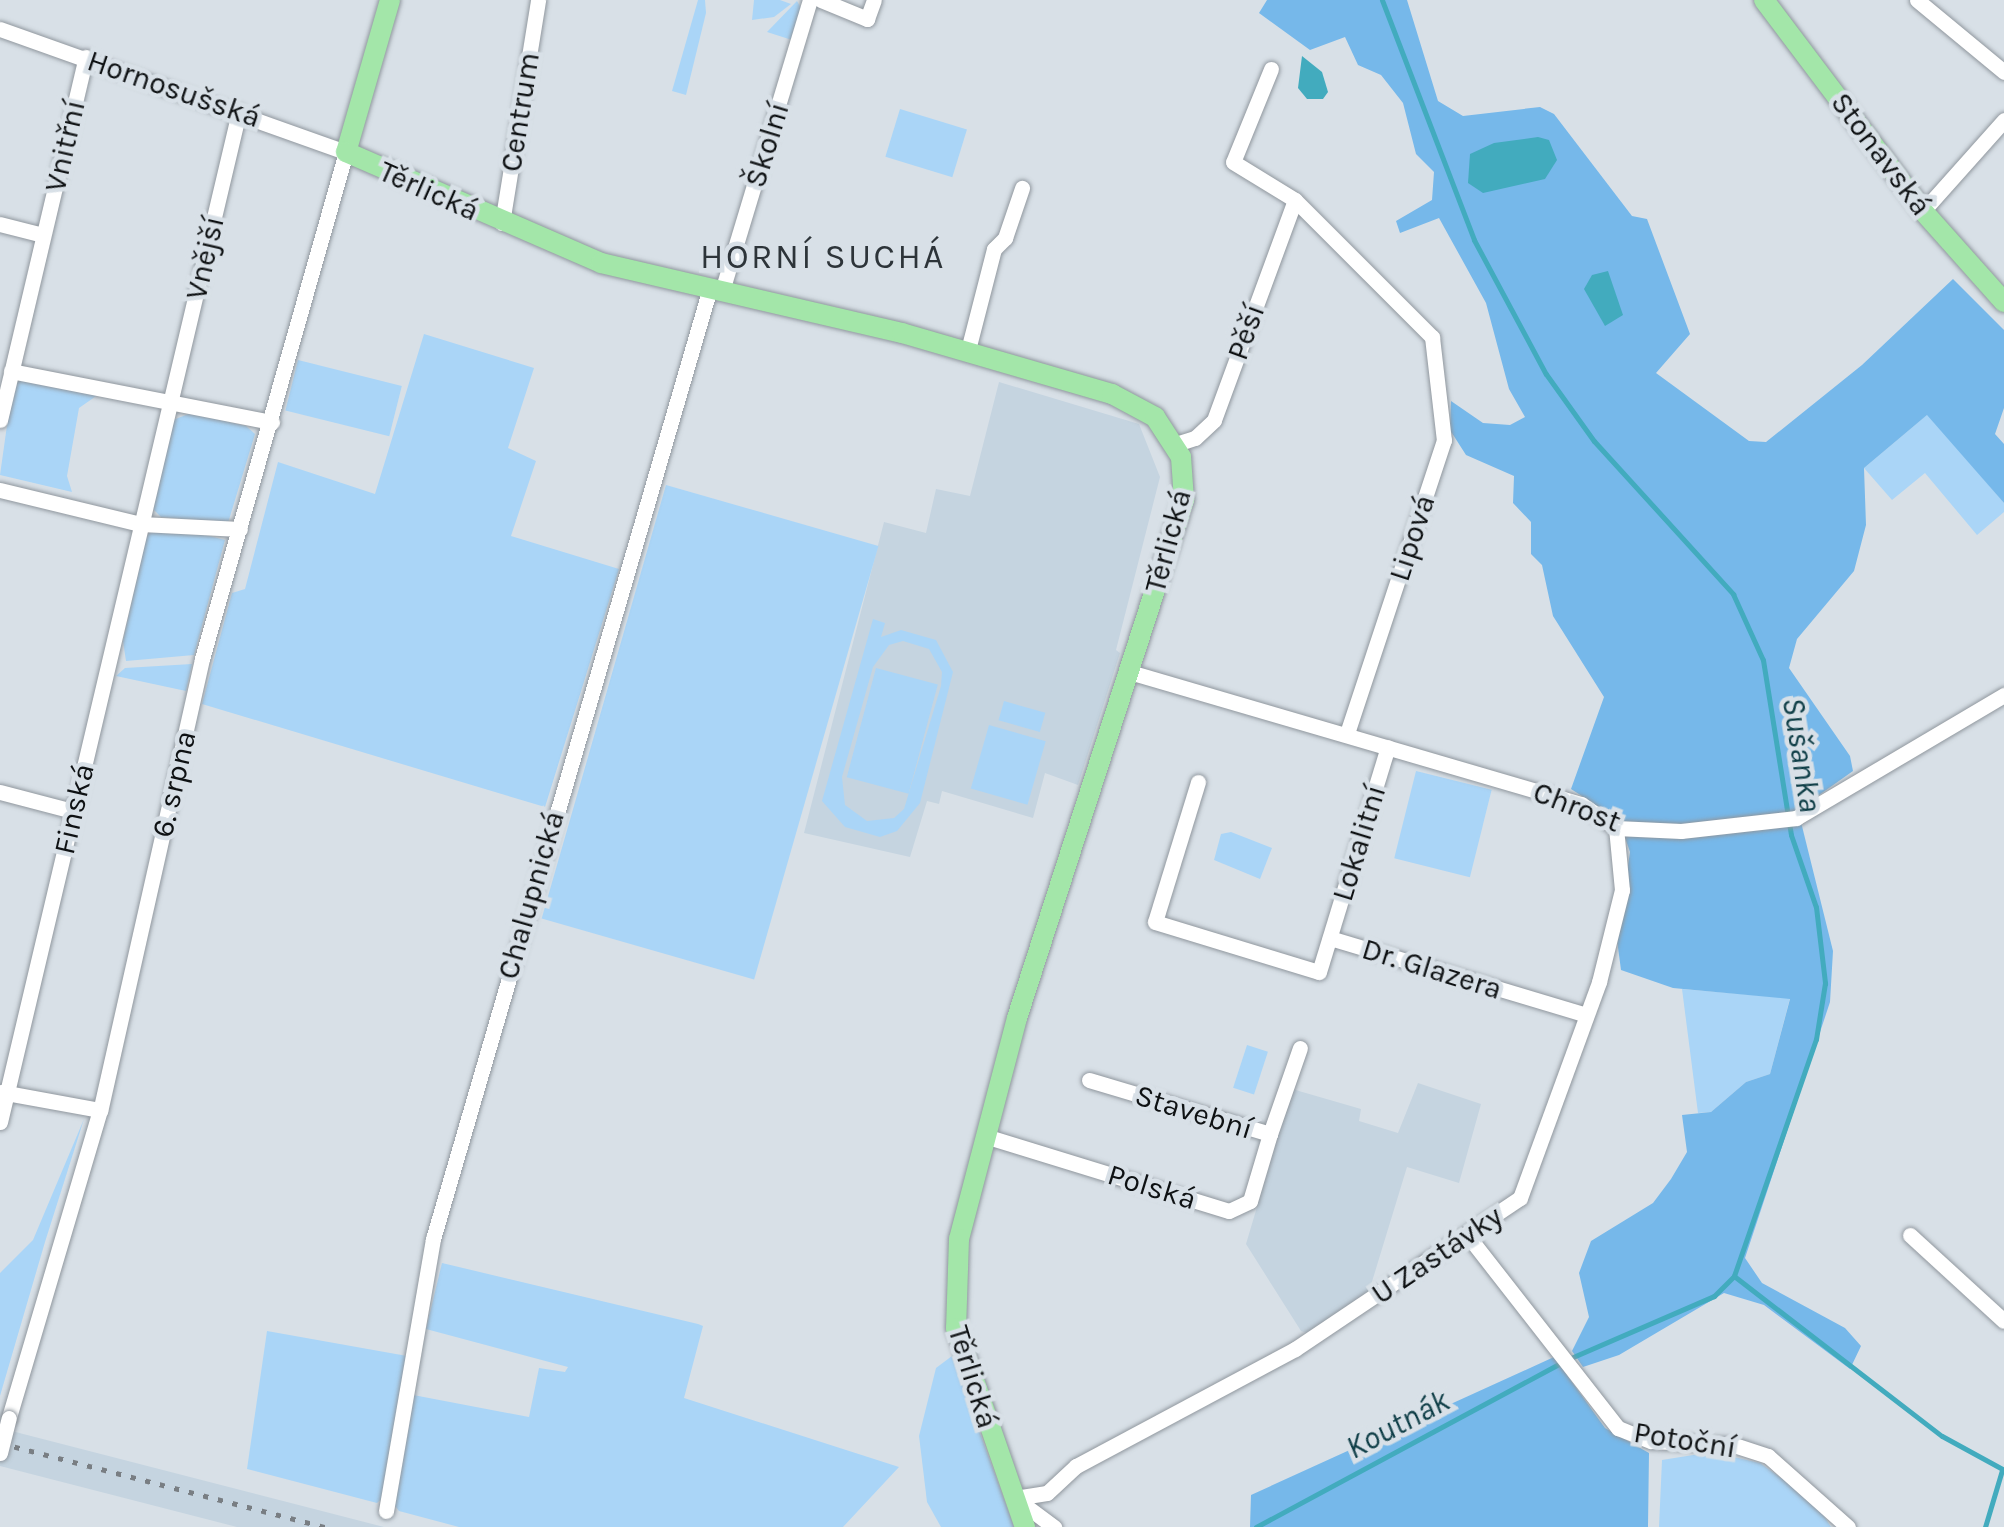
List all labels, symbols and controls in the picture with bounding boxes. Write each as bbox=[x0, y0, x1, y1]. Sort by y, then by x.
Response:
street label: Hornosušská bbox=[83, 43, 265, 135]
street label: Centrum bbox=[493, 50, 547, 174]
street label: Stonavská bbox=[1823, 85, 1939, 223]
street label: Vnitřní bbox=[37, 97, 93, 195]
street label: Školní bbox=[737, 98, 797, 192]
street label: Těrlická bbox=[374, 153, 484, 229]
street label: Vnější bbox=[178, 213, 232, 303]
district label: HORNÍ SUCHÁ bbox=[700, 236, 946, 278]
street label: Pěší bbox=[1219, 299, 1273, 365]
street label: Těrlická bbox=[1137, 486, 1199, 596]
street label: Lipová bbox=[1381, 490, 1443, 586]
water label: Sušanka bbox=[1773, 695, 1829, 815]
street label: 6. srpna bbox=[144, 727, 204, 841]
street label: Finská bbox=[46, 760, 102, 858]
street label: Chrost bbox=[1528, 774, 1626, 840]
street label: Lokalitní bbox=[1324, 781, 1394, 905]
street label: Chalupnická bbox=[490, 807, 572, 983]
street label: Dr. Glazera bbox=[1358, 931, 1506, 1007]
street label: Stavební bbox=[1131, 1077, 1257, 1147]
street label: Polská bbox=[1103, 1157, 1201, 1217]
street label: U Zastávky bbox=[1365, 1198, 1509, 1312]
street label: Těrlická bbox=[940, 1321, 1006, 1433]
water label: Koutnák bbox=[1340, 1382, 1456, 1468]
street label: Potoční bbox=[1631, 1414, 1739, 1466]

